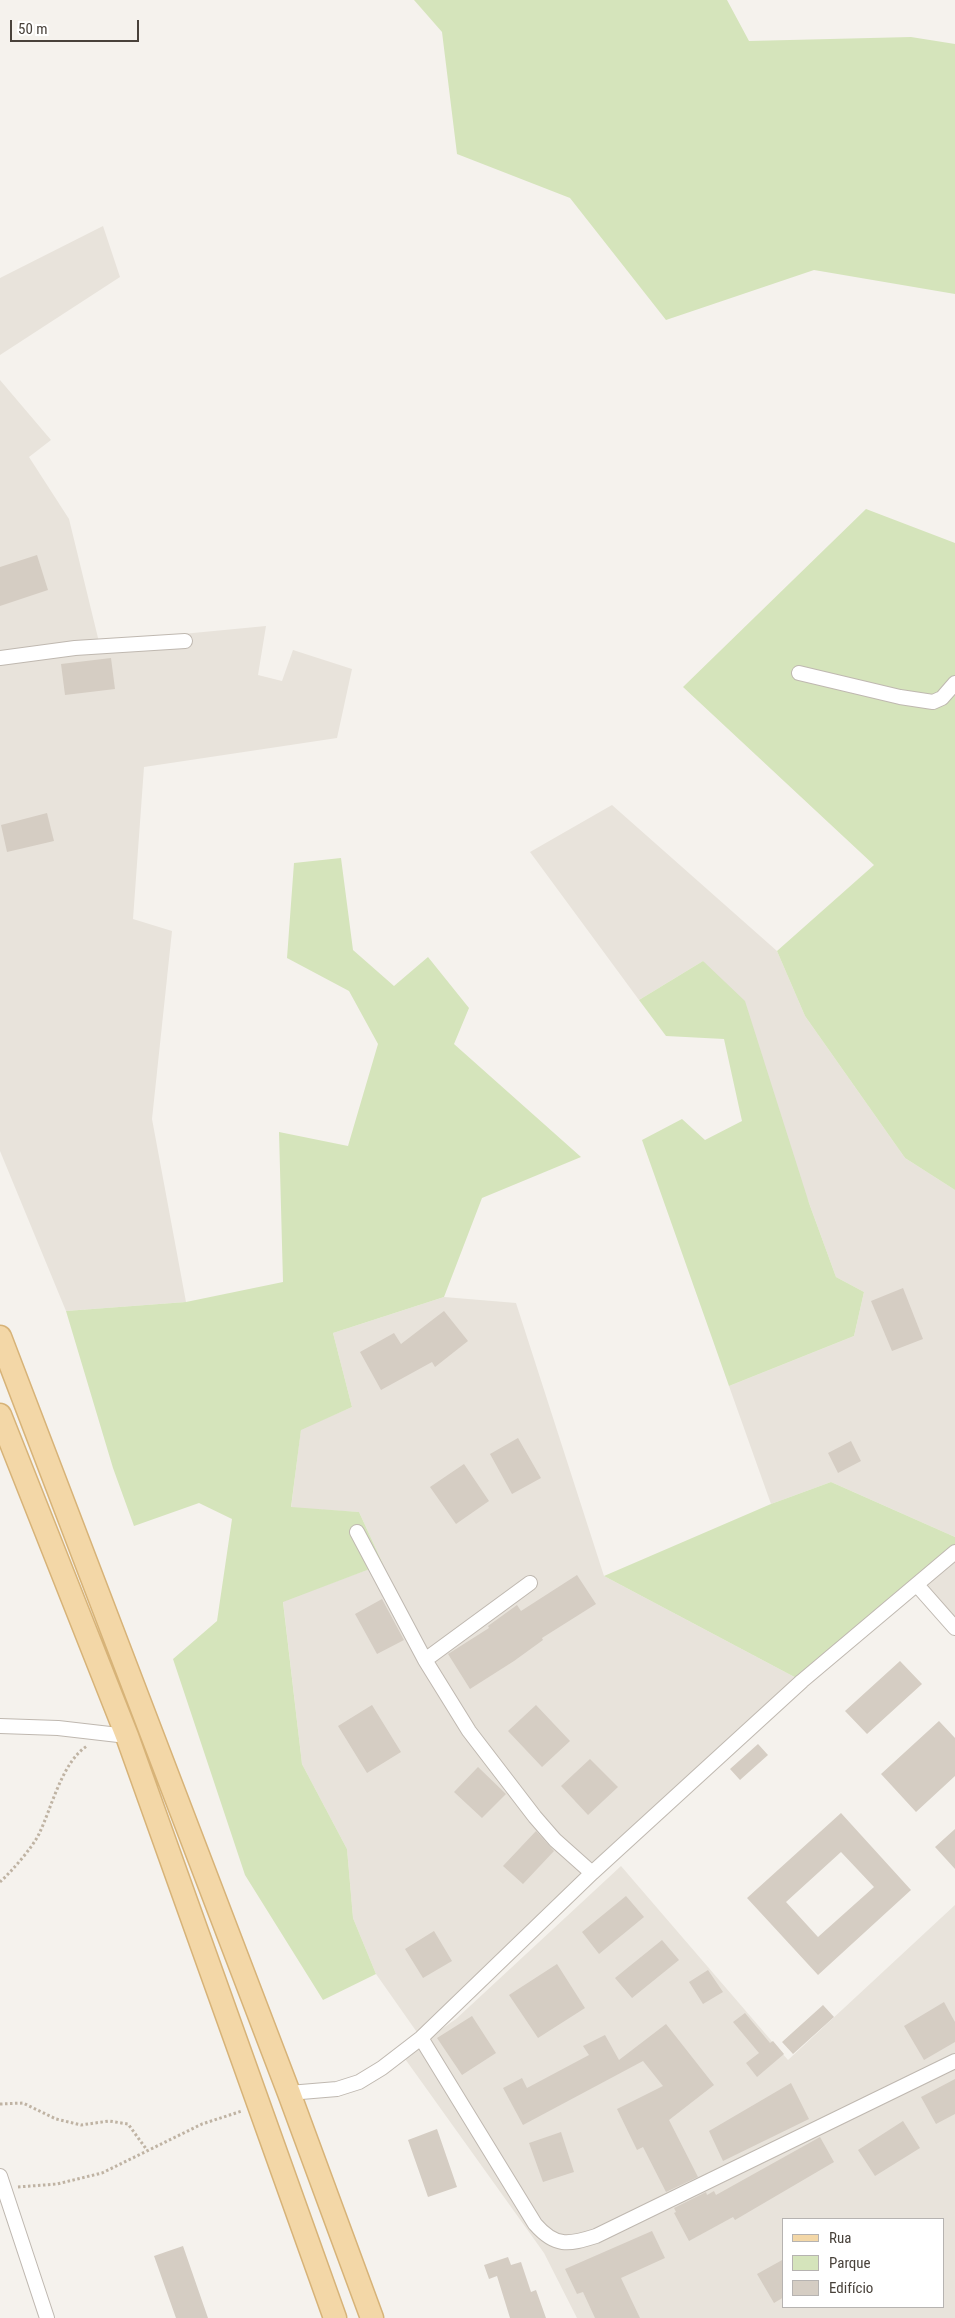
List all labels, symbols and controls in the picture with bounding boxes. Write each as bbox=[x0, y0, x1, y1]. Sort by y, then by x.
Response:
scale bar bbox=[12, 10, 141, 42]
text: 50 m bbox=[18, 20, 48, 38]
legend bbox=[782, 2218, 945, 2308]
text: Rua bbox=[829, 2229, 851, 2247]
text: Parque bbox=[829, 2254, 871, 2272]
text: Edifício bbox=[829, 2279, 873, 2297]

